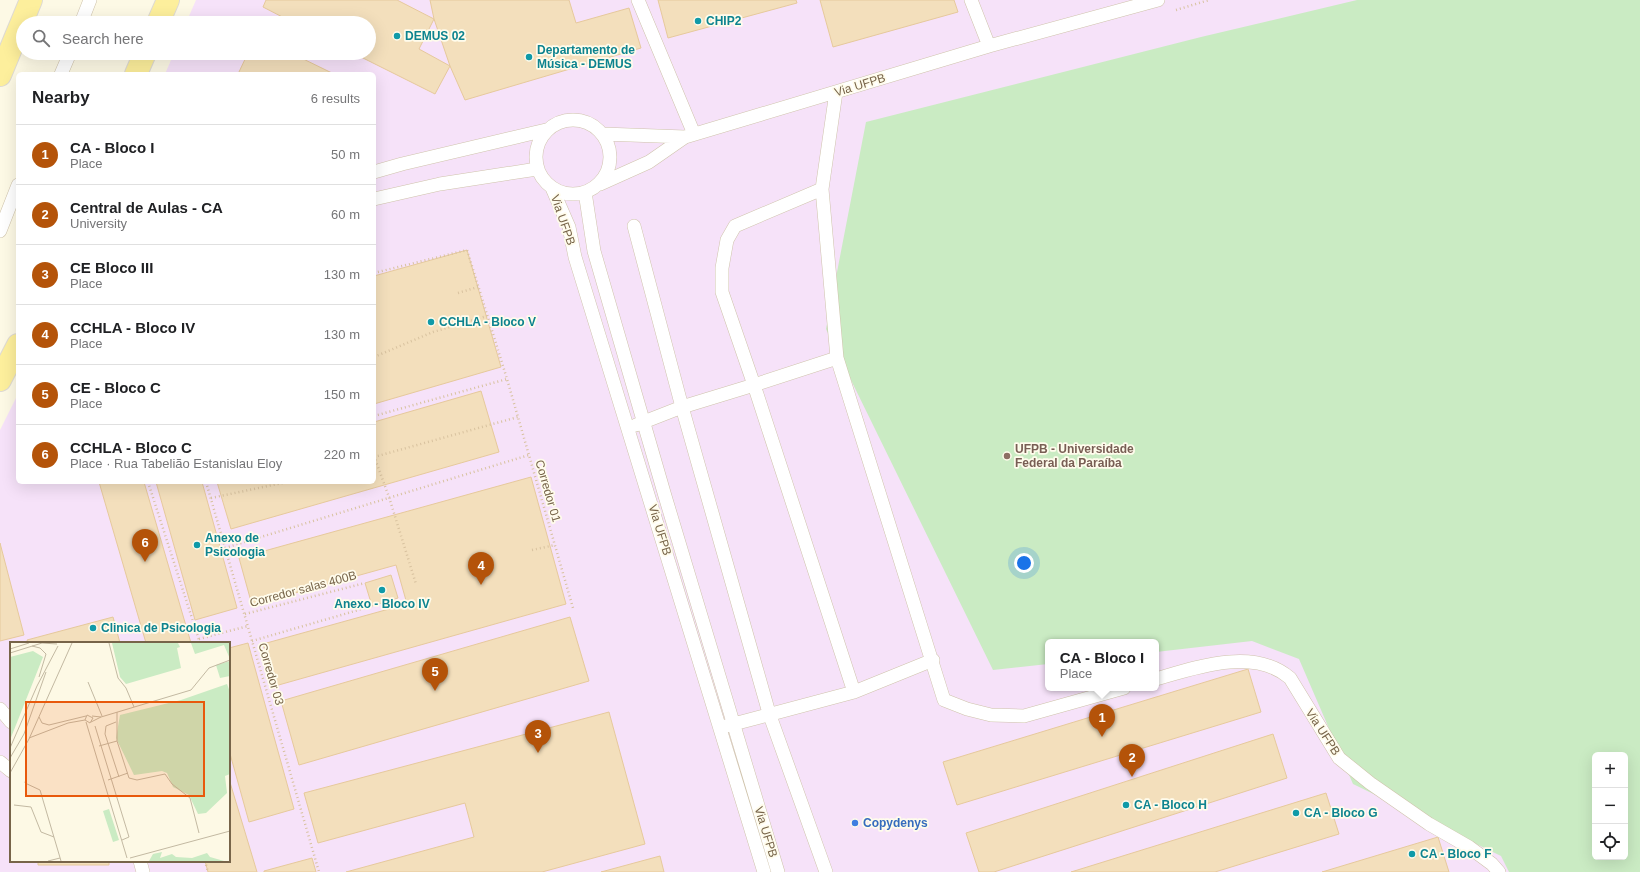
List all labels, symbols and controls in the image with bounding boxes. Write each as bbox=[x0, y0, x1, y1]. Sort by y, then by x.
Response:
place label: CHIP2 bbox=[706, 14, 742, 28]
search box bbox=[16, 16, 376, 60]
marker: CHIP2 bbox=[693, 16, 703, 26]
icon: search bbox=[30, 27, 52, 49]
place label: DEMUS 02 bbox=[405, 29, 465, 43]
text: Search here bbox=[62, 30, 144, 47]
marker: DEMUS 02 bbox=[392, 31, 402, 41]
place label: Departamento de Música - DEMUS bbox=[537, 43, 635, 71]
marker: Departamento de Música - DEMUS bbox=[524, 52, 534, 62]
street label: Via UFPB bbox=[833, 71, 887, 99]
text: Nearby bbox=[32, 88, 90, 107]
text: 6 results bbox=[311, 91, 360, 106]
text: CA - Bloco I bbox=[70, 139, 154, 156]
text: 1 bbox=[41, 147, 49, 162]
text: 50 m bbox=[331, 147, 360, 162]
text: Place bbox=[70, 156, 103, 171]
street label: Via UFPB bbox=[548, 193, 578, 247]
text: Central de Aulas - CA bbox=[70, 199, 223, 216]
text: 2 bbox=[41, 207, 49, 222]
text: 60 m bbox=[331, 207, 360, 222]
text: University bbox=[70, 216, 127, 231]
text: CE Bloco III bbox=[70, 259, 153, 276]
text: 3 bbox=[41, 267, 49, 282]
text: 130 m bbox=[324, 267, 360, 282]
text: Place bbox=[70, 276, 103, 291]
place label: CCHLA - Bloco V bbox=[439, 315, 536, 329]
marker: CCHLA - Bloco V bbox=[426, 317, 436, 327]
text: CCHLA - Bloco IV bbox=[70, 319, 195, 336]
text: 4 bbox=[41, 327, 49, 342]
text: 130 m bbox=[324, 327, 360, 342]
text: Place bbox=[70, 336, 103, 351]
text: CE - Bloco C bbox=[70, 379, 161, 396]
text: 5 bbox=[41, 387, 49, 402]
text: 150 m bbox=[324, 387, 360, 402]
text: Place bbox=[70, 396, 103, 411]
text: CCHLA - Bloco C bbox=[70, 439, 192, 456]
place label: UFPB - Universidade Federal da Paraíba bbox=[1015, 442, 1134, 470]
text: 6 bbox=[41, 447, 49, 462]
text: 220 m bbox=[324, 447, 360, 462]
marker: UFPB - Universidade Federal da Paraíba bbox=[1002, 451, 1012, 461]
text: Place · Rua Tabelião Estanislau Eloy bbox=[70, 456, 282, 471]
street label: Corredor 01 bbox=[532, 458, 564, 524]
street label: Via UFPB bbox=[646, 503, 674, 557]
pin: 6 bbox=[132, 529, 158, 562]
place label: Anexo de Psicologia bbox=[205, 531, 265, 559]
marker: Anexo de Psicologia bbox=[192, 540, 202, 550]
pin: 4 bbox=[468, 552, 494, 585]
your location bbox=[1014, 553, 1034, 573]
street label: Corredor salas 400B bbox=[248, 568, 358, 610]
marker: Anexo - Bloco IV bbox=[377, 585, 387, 595]
place label: Anexo - Bloco IV bbox=[334, 597, 430, 611]
place label: Clinica de Psicologia bbox=[101, 621, 221, 635]
marker: Clinica de Psicologia bbox=[88, 623, 98, 633]
popup bbox=[1045, 639, 1159, 691]
street label: Corredor 03 bbox=[255, 641, 287, 707]
inset map bbox=[10, 642, 230, 862]
text: CA - Bloco I bbox=[1060, 649, 1144, 666]
pin: 5 bbox=[422, 658, 448, 691]
text: Place bbox=[1060, 666, 1092, 681]
pin: 1 bbox=[1089, 704, 1115, 737]
street label: Via UFPB bbox=[1303, 706, 1343, 758]
pin: 3 bbox=[525, 720, 551, 753]
pin: 2 bbox=[1119, 744, 1145, 777]
map controls bbox=[1592, 752, 1628, 860]
button: + bbox=[1592, 752, 1628, 788]
button: − bbox=[1592, 788, 1628, 824]
place label: CA - Bloco H bbox=[1134, 798, 1207, 812]
marker: CA - Bloco H bbox=[1121, 800, 1131, 810]
street label: Via UFPB bbox=[752, 805, 780, 859]
place label: CA - Bloco G bbox=[1304, 806, 1378, 820]
marker: CA - Bloco G bbox=[1291, 808, 1301, 818]
place label: Copydenys bbox=[863, 816, 928, 830]
marker: Copydenys bbox=[850, 818, 860, 828]
button: locate bbox=[1592, 824, 1628, 860]
place label: CA - Bloco F bbox=[1420, 847, 1492, 861]
marker: CA - Bloco F bbox=[1407, 849, 1417, 859]

